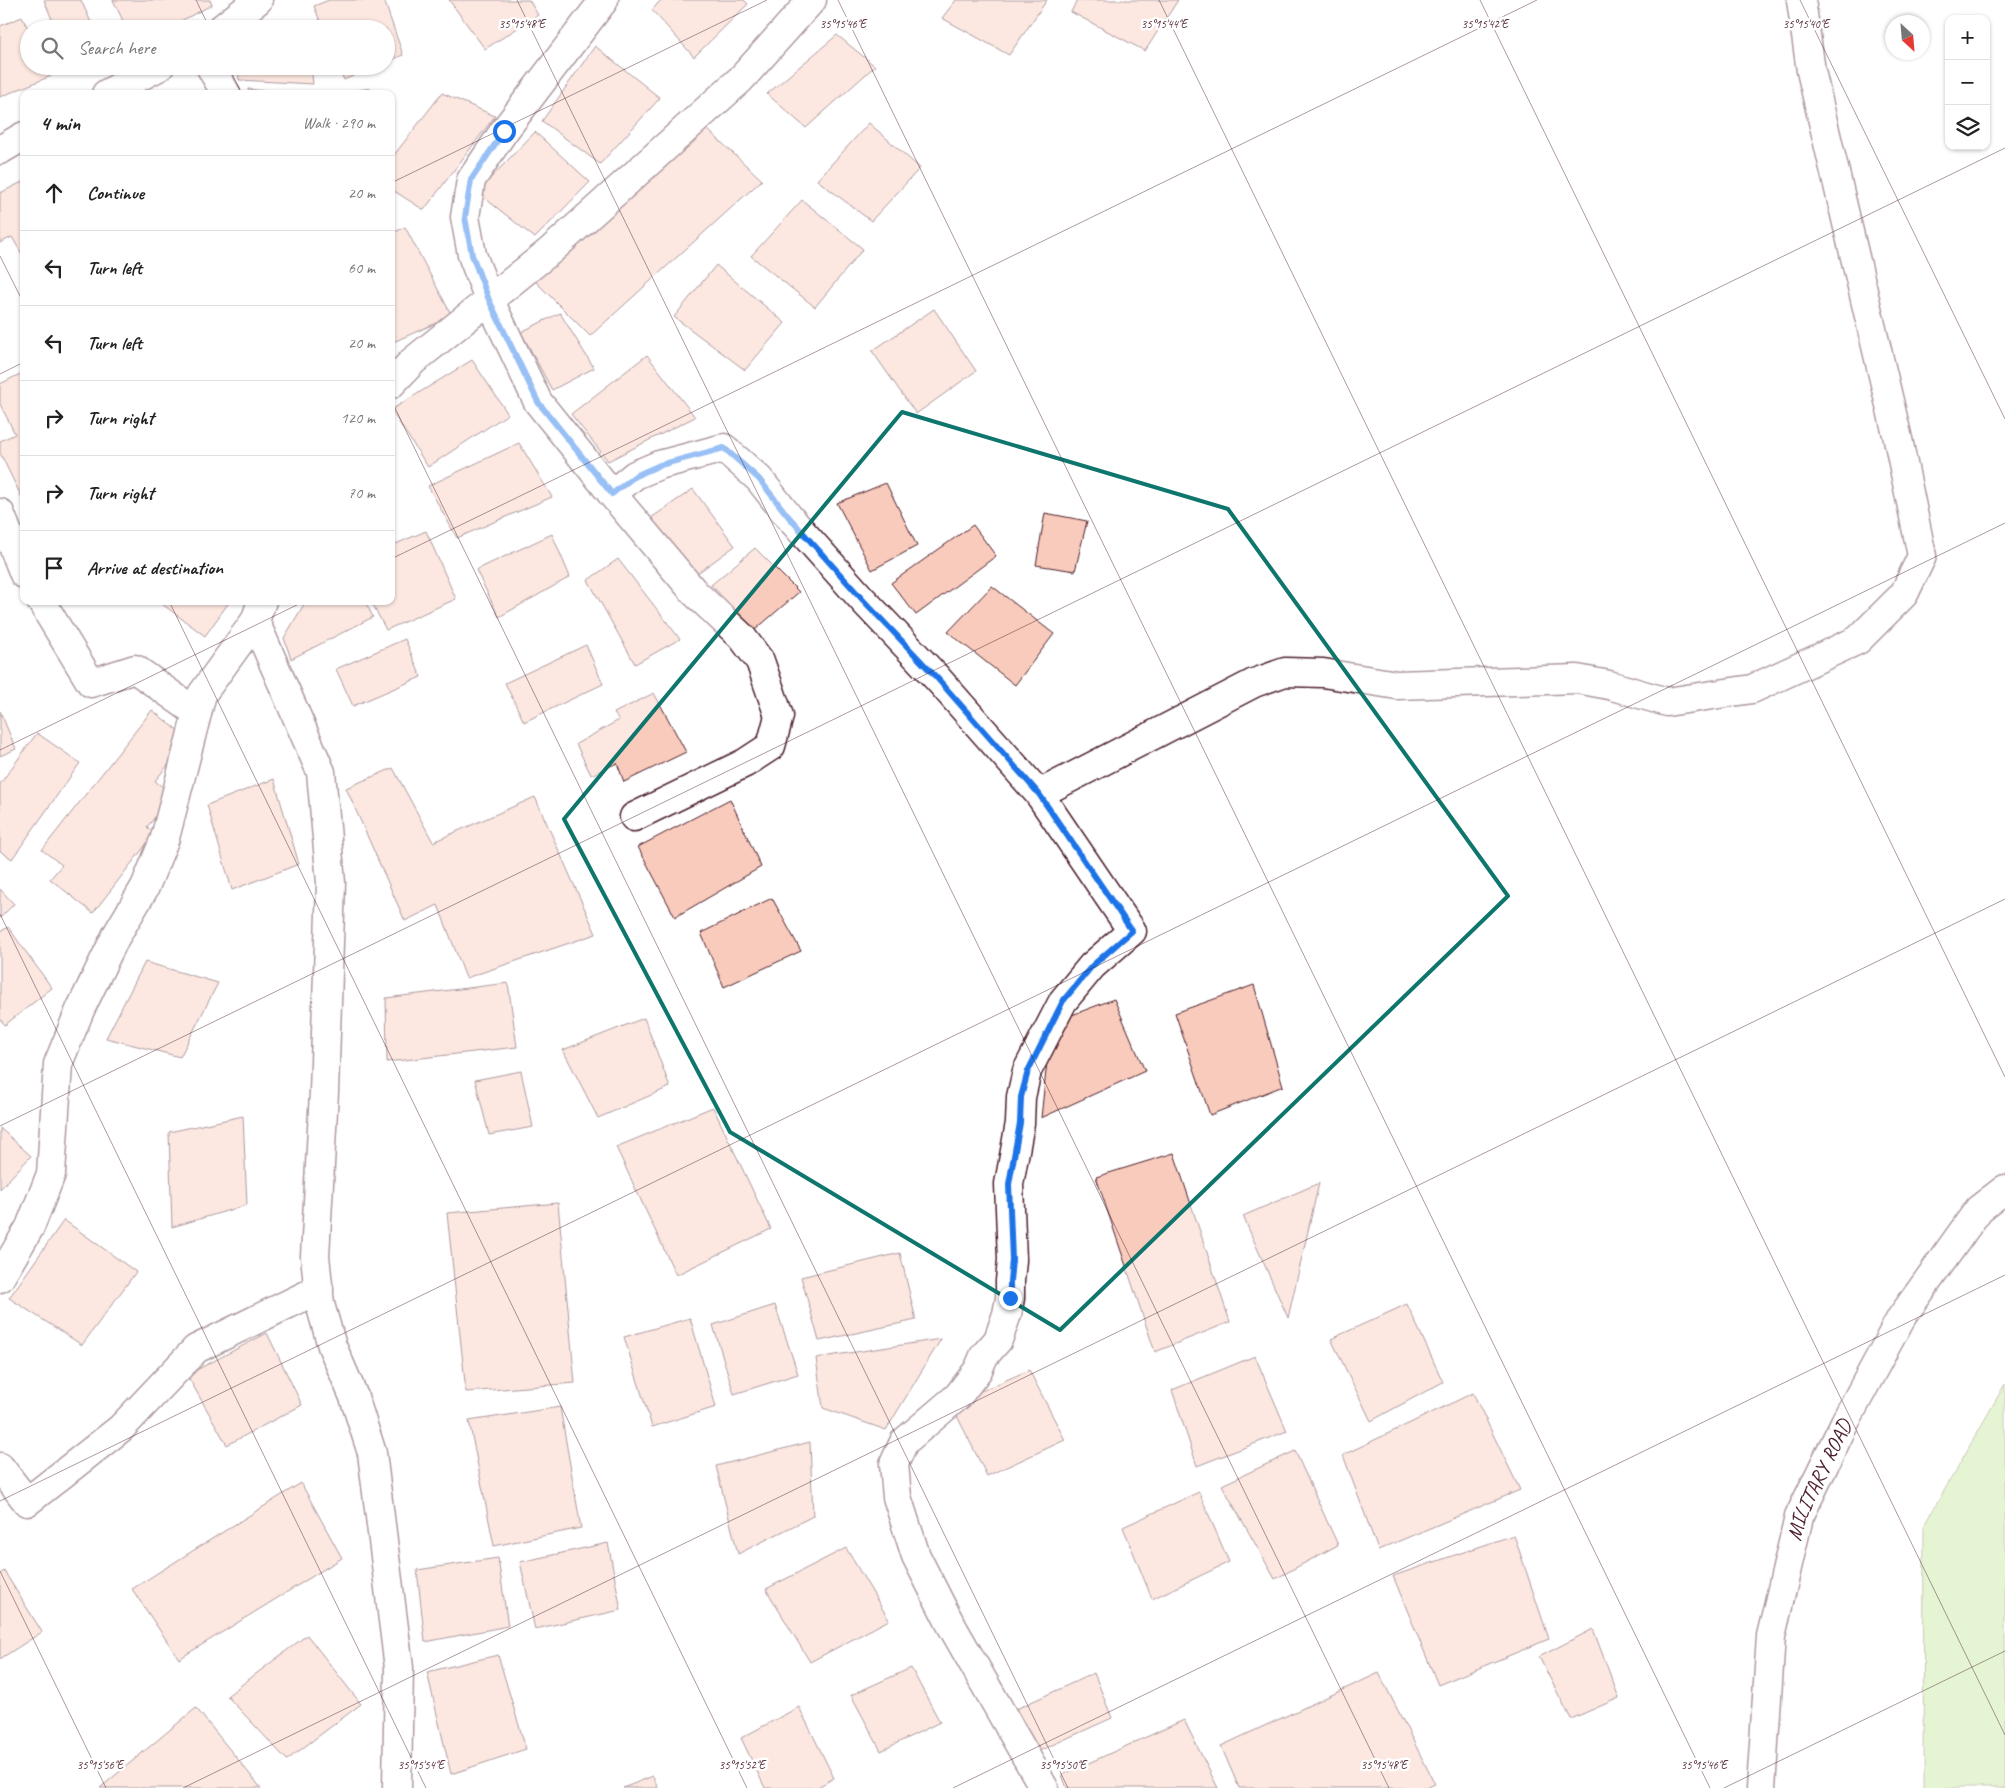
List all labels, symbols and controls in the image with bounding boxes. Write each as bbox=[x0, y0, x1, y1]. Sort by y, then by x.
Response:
north arrow bbox=[1885, 15, 1930, 60]
map controls bbox=[1945, 15, 1990, 150]
button: + bbox=[1945, 15, 1990, 60]
text: 35°15'48"E bbox=[499, 16, 547, 32]
text: 35°15'46"E bbox=[820, 16, 868, 32]
text: 35°15'44"E bbox=[1141, 16, 1189, 32]
text: 35°15'42"E bbox=[1462, 16, 1510, 32]
text: 35°15'40"E bbox=[1783, 16, 1831, 32]
search box bbox=[20, 20, 395, 75]
icon: search bbox=[38, 34, 66, 62]
text: Search here bbox=[78, 36, 155, 60]
button: − bbox=[1945, 60, 1990, 105]
button: layers bbox=[1945, 105, 1990, 150]
text: 4 min bbox=[40, 110, 80, 136]
text: Walk · 290 m bbox=[303, 113, 375, 133]
route start bbox=[493, 120, 516, 143]
icon: ahead bbox=[40, 179, 68, 207]
text: Continue bbox=[87, 181, 144, 205]
text: 20 m bbox=[348, 183, 375, 203]
icon: left bbox=[40, 254, 68, 282]
text: Turn left bbox=[87, 256, 142, 280]
text: 60 m bbox=[348, 258, 375, 278]
icon: left bbox=[40, 329, 68, 357]
text: Turn left bbox=[87, 331, 142, 355]
text: 20 m bbox=[348, 333, 375, 353]
icon: right bbox=[40, 404, 68, 432]
text: Turn right bbox=[87, 406, 154, 430]
text: 120 m bbox=[341, 408, 375, 428]
icon: right bbox=[40, 479, 68, 507]
text: Turn right bbox=[87, 481, 154, 505]
text: 70 m bbox=[348, 483, 375, 503]
icon: arrive bbox=[40, 554, 68, 582]
text: Arrive at destination bbox=[87, 556, 223, 580]
route end bbox=[999, 1287, 1022, 1310]
street label: MILITARY ROAD bbox=[1781, 1414, 1858, 1543]
text: 35°15'56"E bbox=[77, 1757, 125, 1773]
text: 35°15'54"E bbox=[398, 1757, 446, 1773]
text: 35°15'52"E bbox=[719, 1757, 767, 1773]
text: 35°15'50"E bbox=[1040, 1757, 1088, 1773]
text: 35°15'48"E bbox=[1361, 1757, 1409, 1773]
text: 35°15'46"E bbox=[1681, 1757, 1729, 1773]

